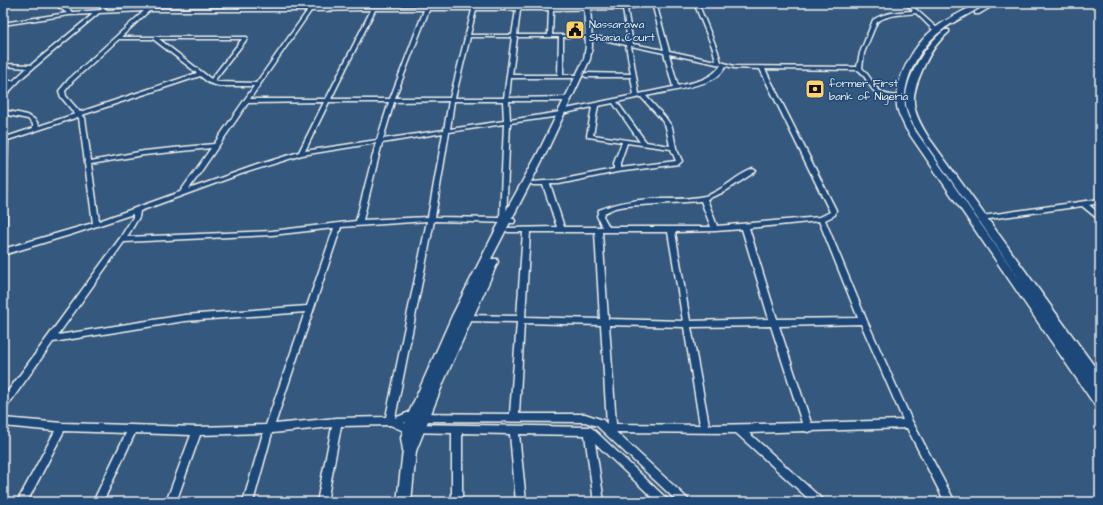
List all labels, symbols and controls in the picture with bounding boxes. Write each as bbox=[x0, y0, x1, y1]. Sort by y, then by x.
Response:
place label: Nassarawa Sharia Court bbox=[589, 17, 655, 45]
public building icon: Nassarawa Sharia Court bbox=[564, 19, 586, 41]
place label: former First bank of Nigeria bbox=[829, 76, 908, 105]
bank icon: former First bank of Nigeria bbox=[804, 78, 826, 100]

